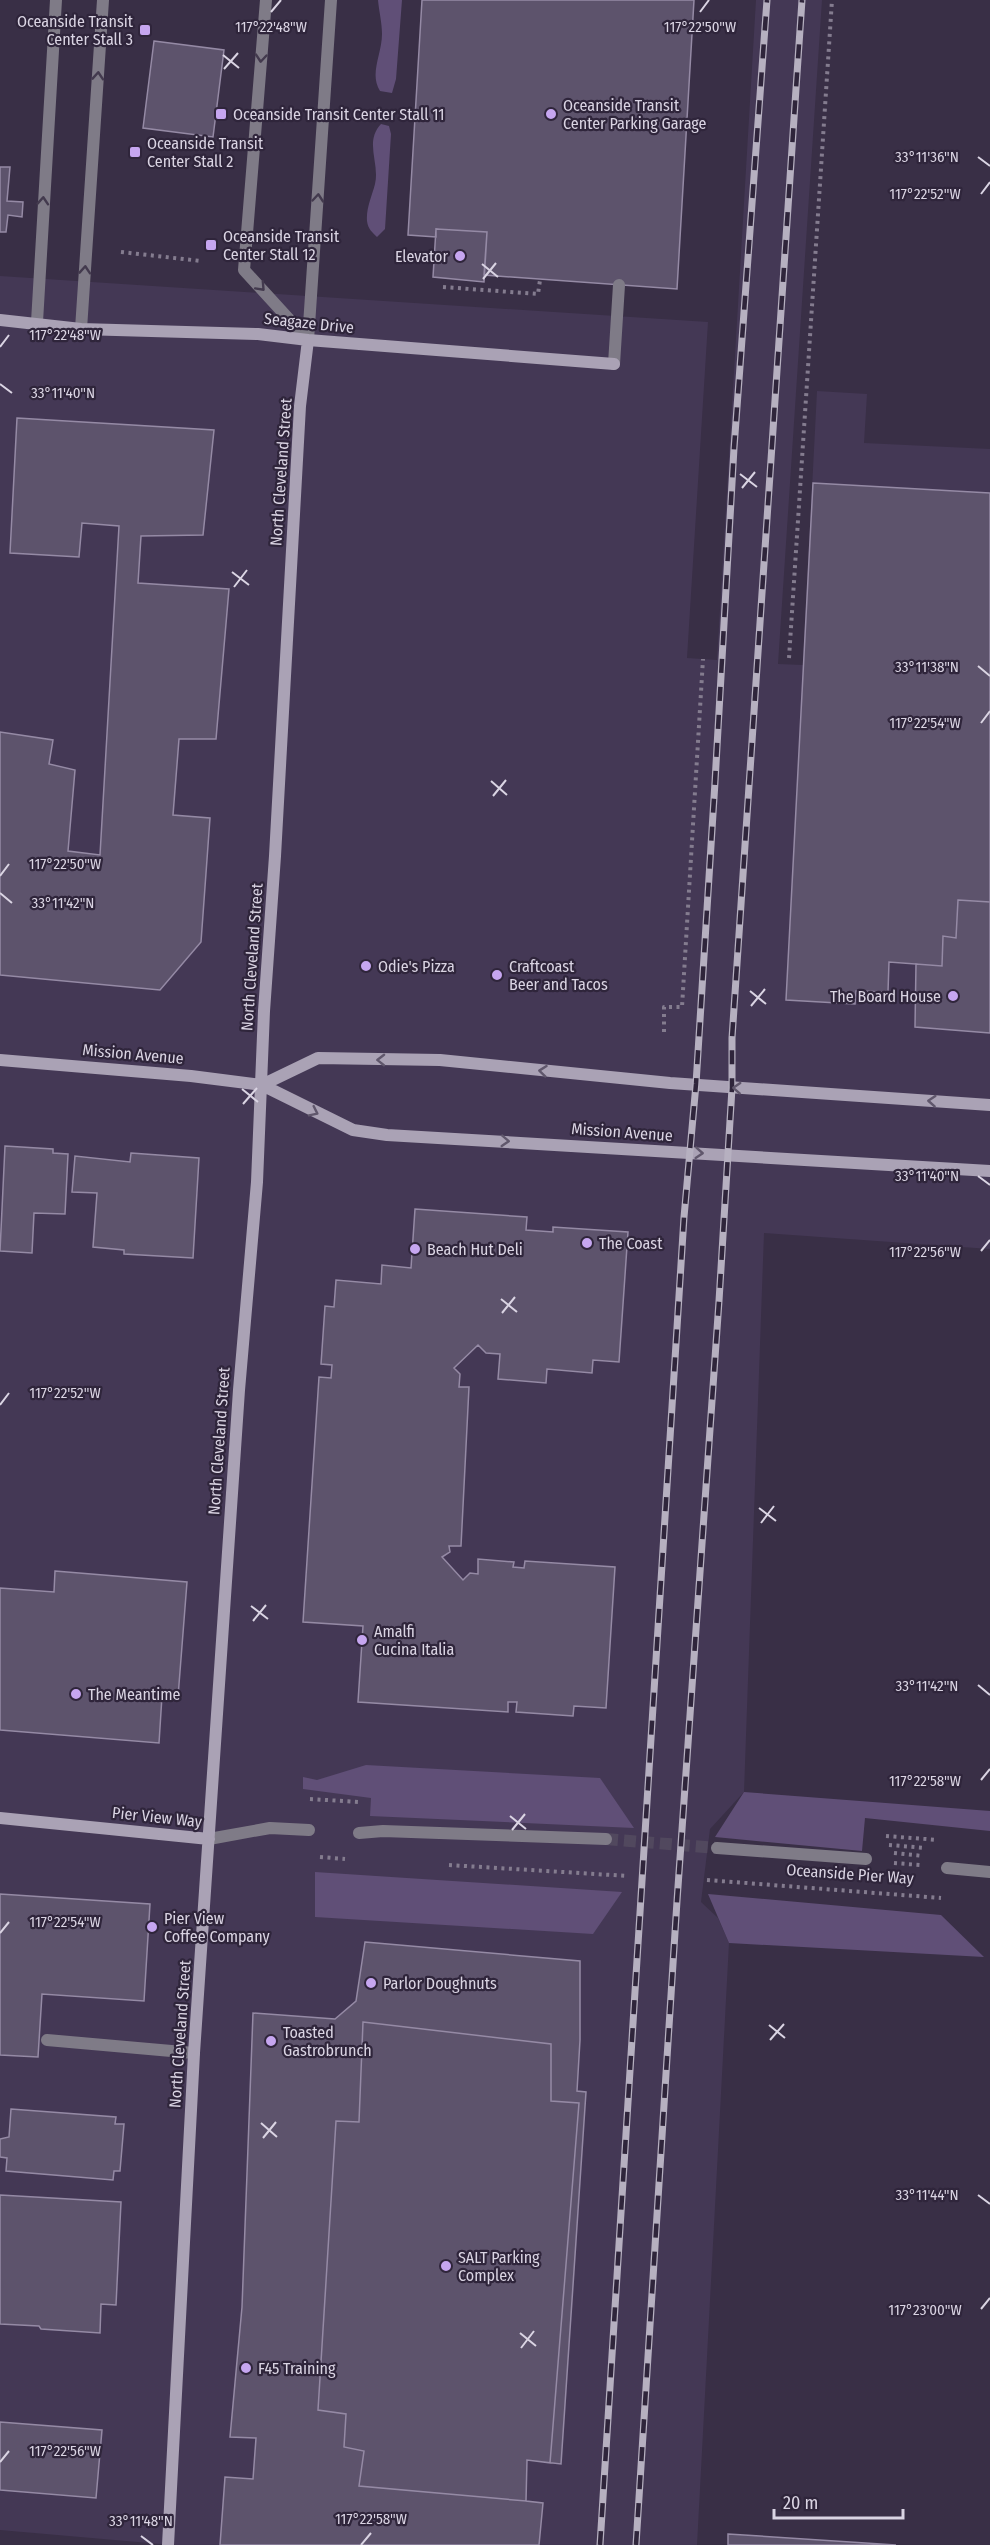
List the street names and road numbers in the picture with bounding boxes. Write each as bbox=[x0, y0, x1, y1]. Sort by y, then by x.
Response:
street label: Seagaze Drive bbox=[263, 309, 355, 337]
street label: North Cleveland Street bbox=[266, 397, 296, 547]
street label: North Cleveland Street bbox=[237, 882, 267, 1032]
street label: Mission Avenue bbox=[82, 1040, 185, 1068]
street label: Mission Avenue bbox=[571, 1119, 673, 1145]
street label: North Cleveland Street bbox=[204, 1366, 234, 1516]
street label: Pier View Way bbox=[111, 1803, 204, 1831]
street label: Oceanside Pier Way bbox=[786, 1860, 915, 1888]
street label: North Cleveland Street bbox=[165, 1959, 195, 2109]

